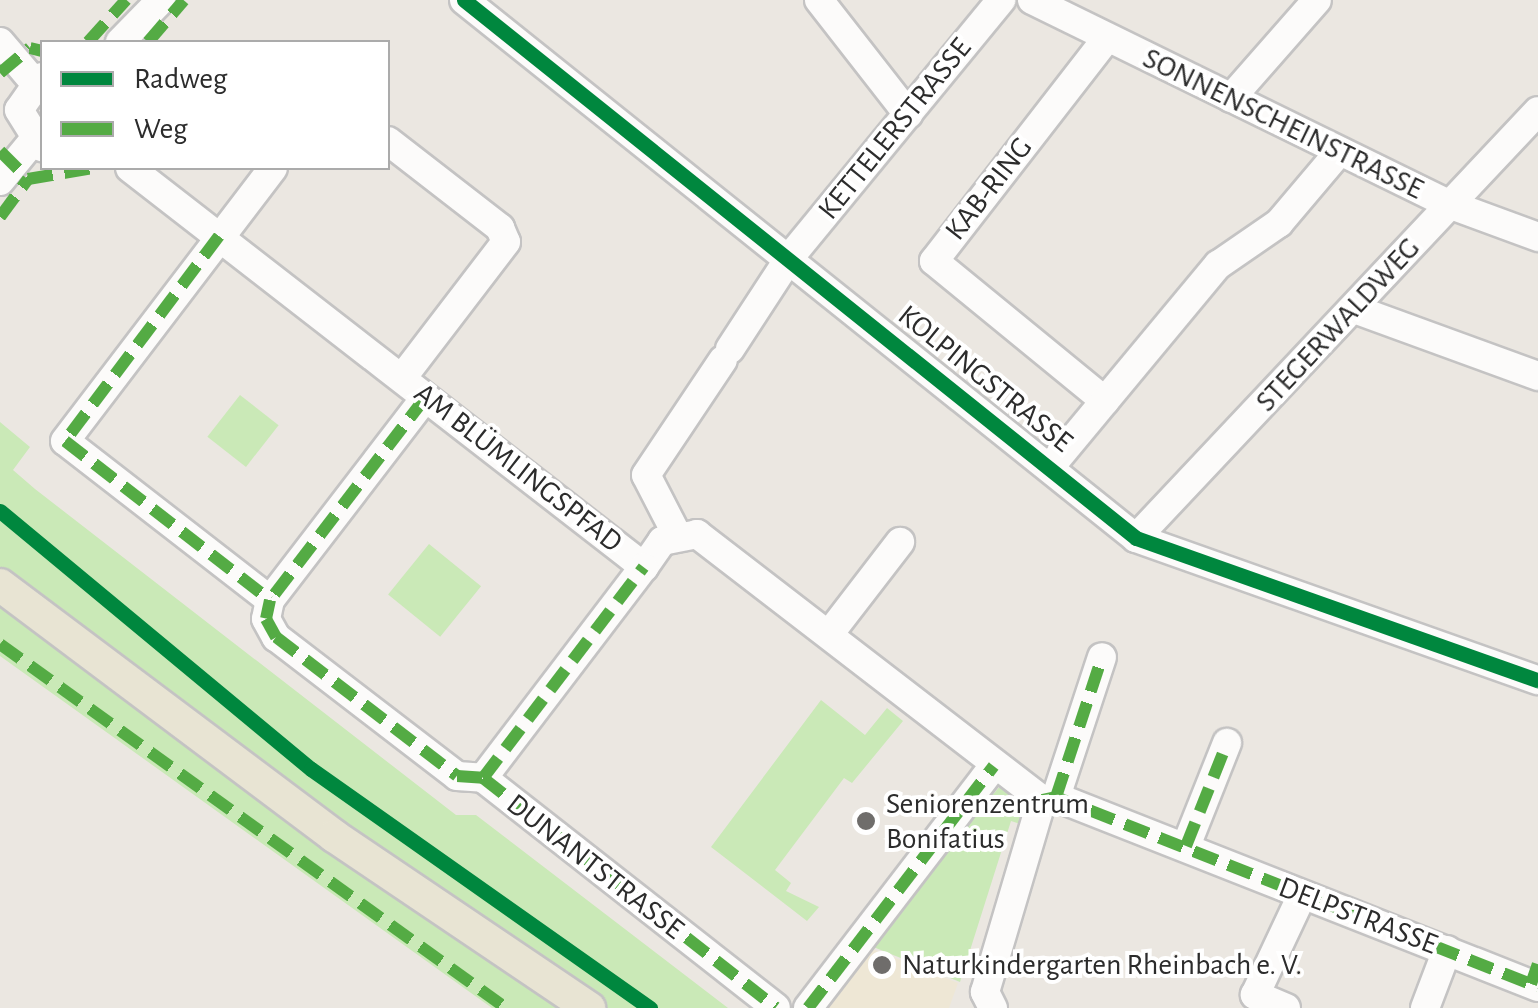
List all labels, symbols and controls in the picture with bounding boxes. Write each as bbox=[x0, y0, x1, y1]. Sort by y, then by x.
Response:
street label: KETTELERSTRASSE bbox=[811, 31, 979, 227]
legend bbox=[40, 40, 390, 170]
street label: SONNENSCHEINSTRASSE bbox=[1137, 40, 1429, 208]
text: Radweg bbox=[134, 64, 227, 94]
text: Weg bbox=[134, 114, 188, 144]
street label: KAB-RING bbox=[938, 130, 1040, 248]
street label: STEGERWALDWEG bbox=[1248, 231, 1428, 419]
street label: KOLPINGSTRASSE bbox=[890, 298, 1080, 460]
street label: AM BLÜMLINGSPFAD bbox=[407, 376, 629, 560]
street label: DUNANTSTRASSE bbox=[499, 786, 691, 948]
place label: Seniorenzentrum Bonifatius bbox=[886, 786, 1089, 856]
marker: Seniorenzentrum Bonifatius bbox=[855, 810, 877, 832]
street label: DELPSTRASSE bbox=[1274, 869, 1442, 963]
place label: Naturkindergarten Rheinbach e. V. bbox=[902, 947, 1302, 983]
marker: Naturkindergarten Rheinbach e. V. bbox=[871, 954, 893, 976]

